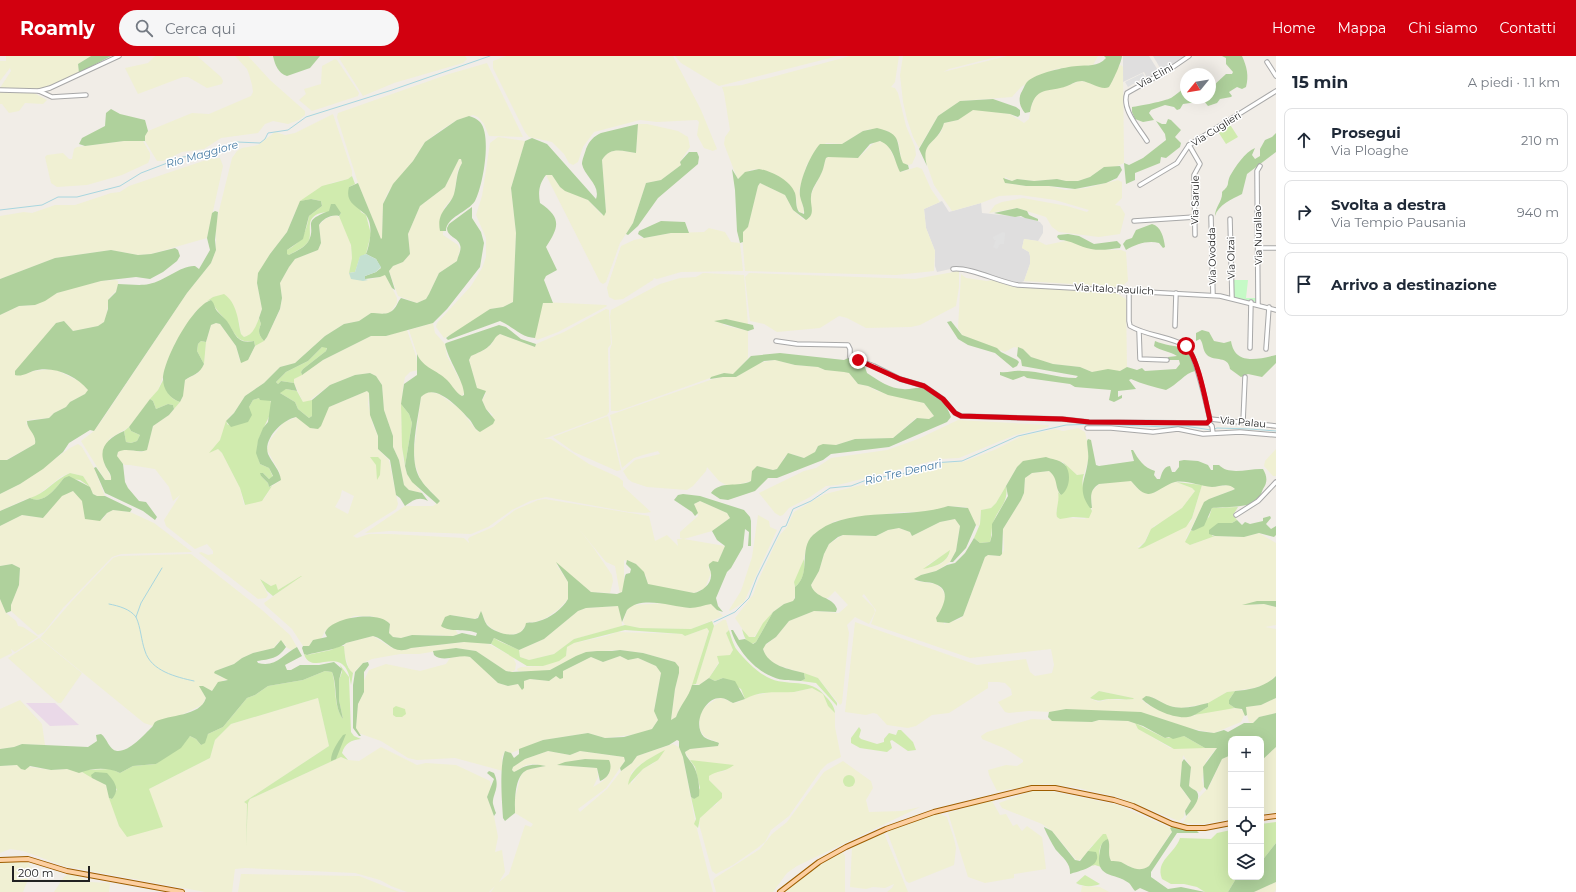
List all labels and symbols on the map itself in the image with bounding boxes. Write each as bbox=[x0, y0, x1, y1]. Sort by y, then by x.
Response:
street label: Via Elini bbox=[1135, 61, 1175, 91]
north arrow bbox=[1180, 68, 1216, 104]
street label: Via Cuglieri bbox=[1189, 109, 1243, 149]
water label: Rio Maggiore bbox=[164, 137, 240, 171]
street label: Via Sarule bbox=[1188, 175, 1202, 225]
street label: Via Nurallao bbox=[1251, 205, 1265, 265]
street label: Via Ovodda bbox=[1205, 227, 1219, 285]
street label: Via Olzai bbox=[1224, 236, 1238, 280]
street label: Via Italo Raulich bbox=[1074, 280, 1154, 298]
route start bbox=[1177, 337, 1195, 355]
route end bbox=[849, 351, 867, 369]
street label: Via Palau bbox=[1219, 414, 1267, 430]
water label: Rio Tre Denari bbox=[863, 456, 943, 488]
scale bar bbox=[12, 864, 90, 883]

